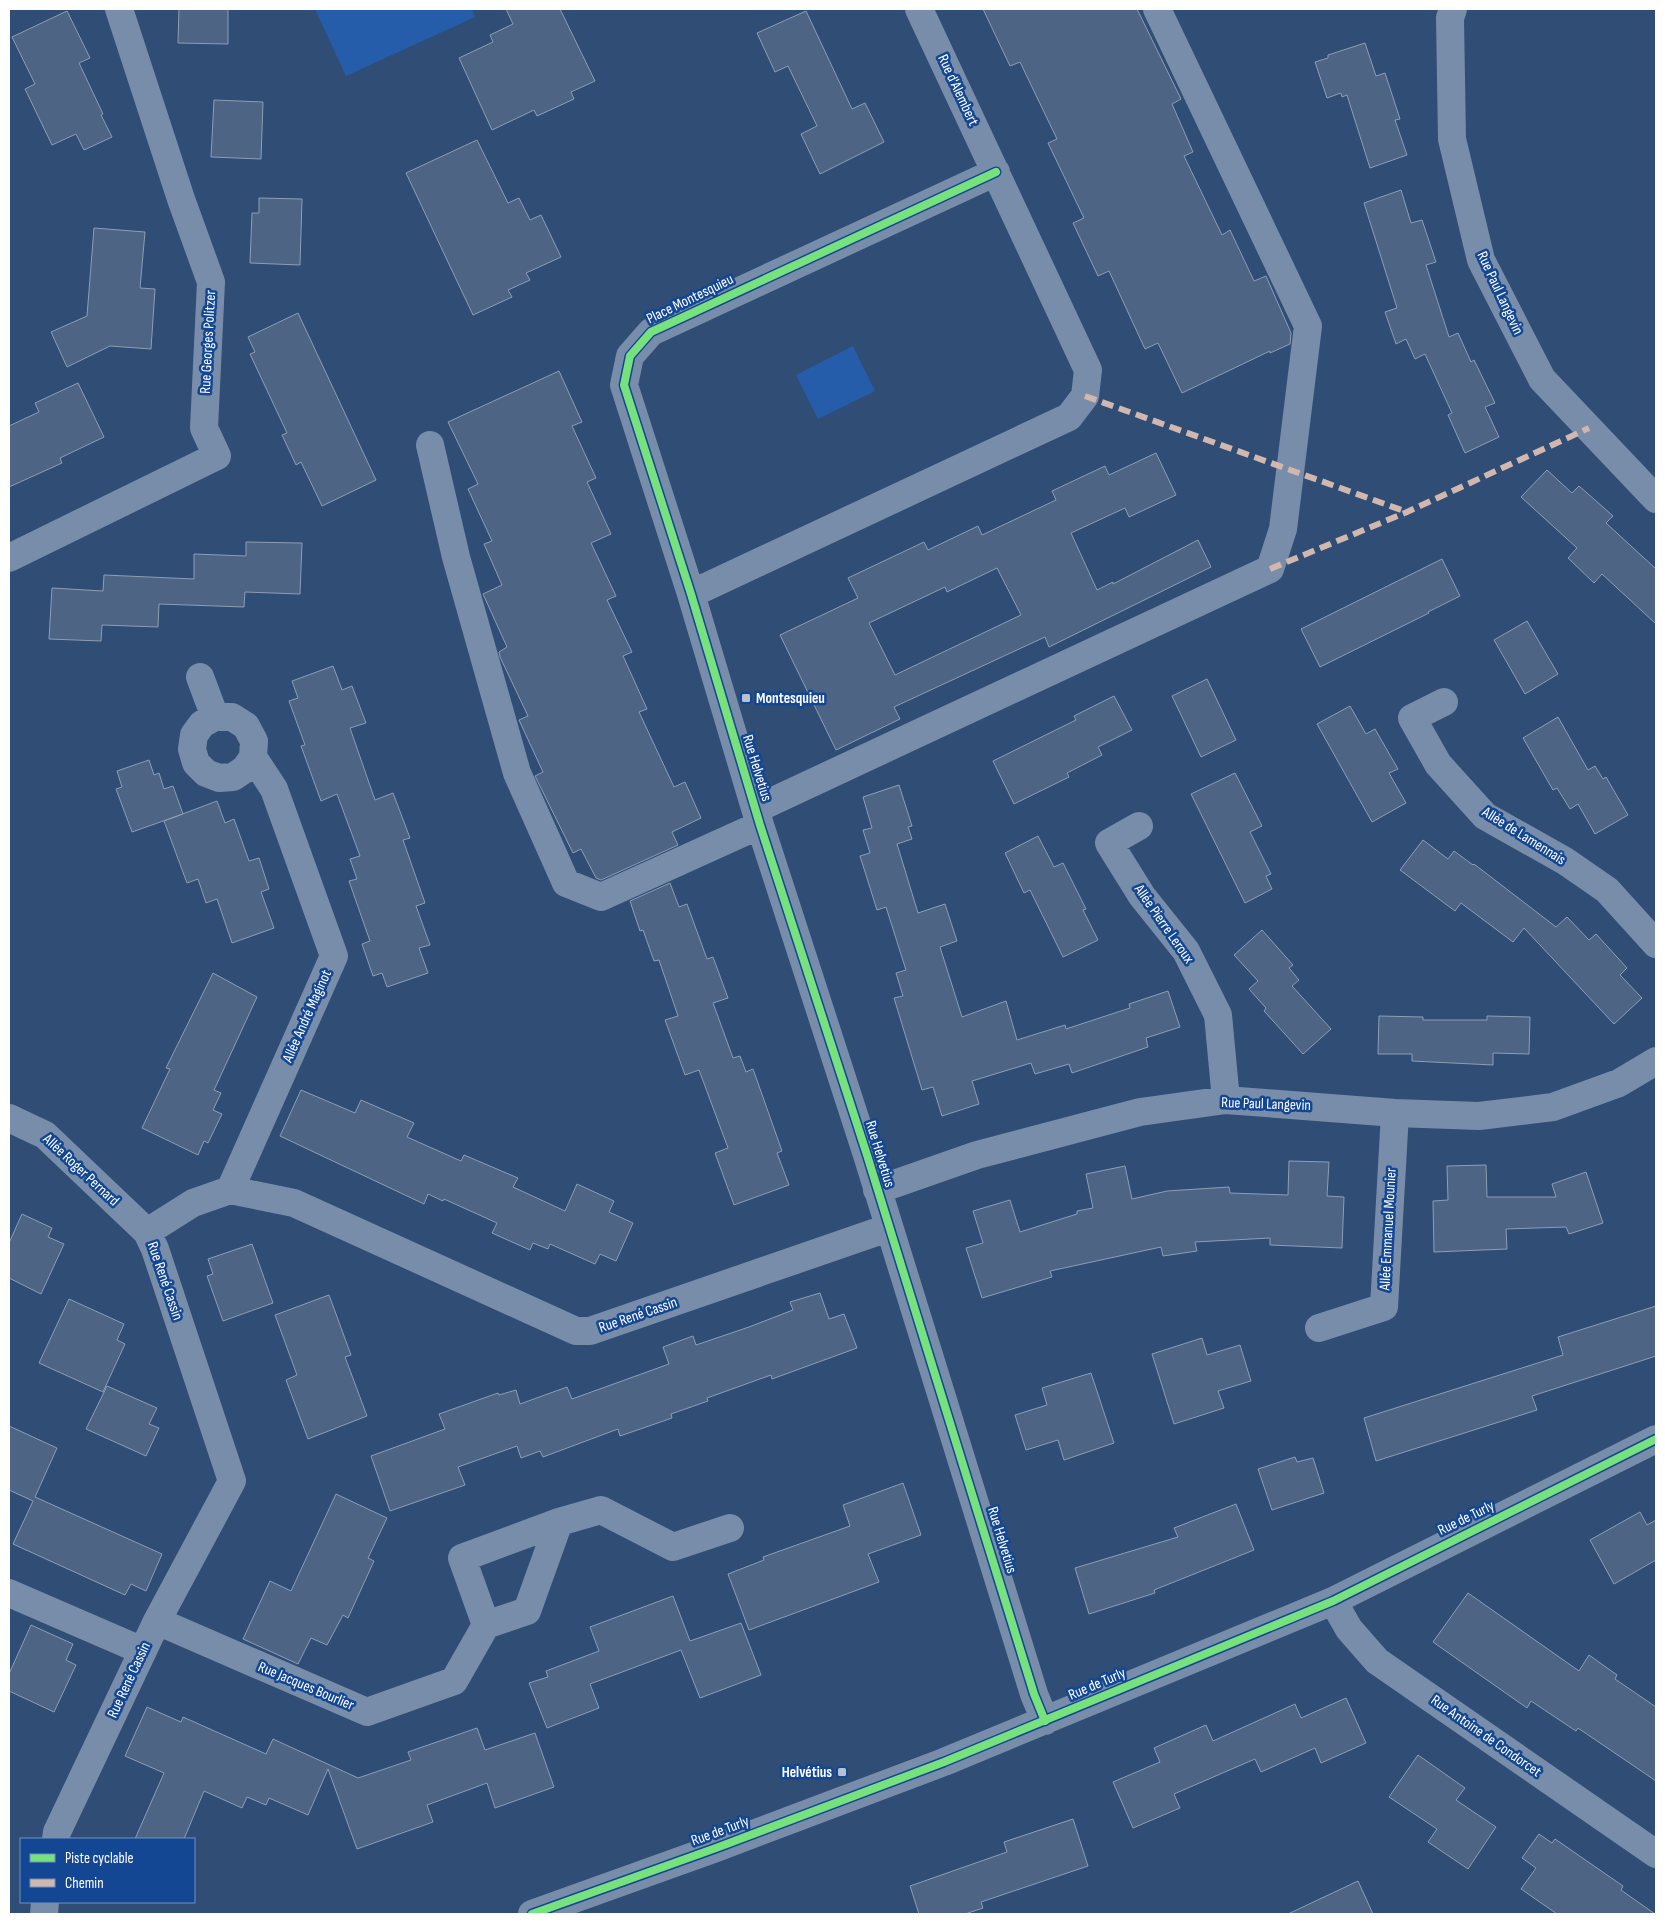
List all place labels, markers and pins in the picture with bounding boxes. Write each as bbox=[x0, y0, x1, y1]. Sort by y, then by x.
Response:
place label: Montesquieu bbox=[756, 689, 825, 708]
marker: Montesquieu bbox=[740, 692, 752, 704]
place label: Helvétius bbox=[782, 1763, 832, 1782]
marker: Helvétius bbox=[836, 1766, 848, 1778]

